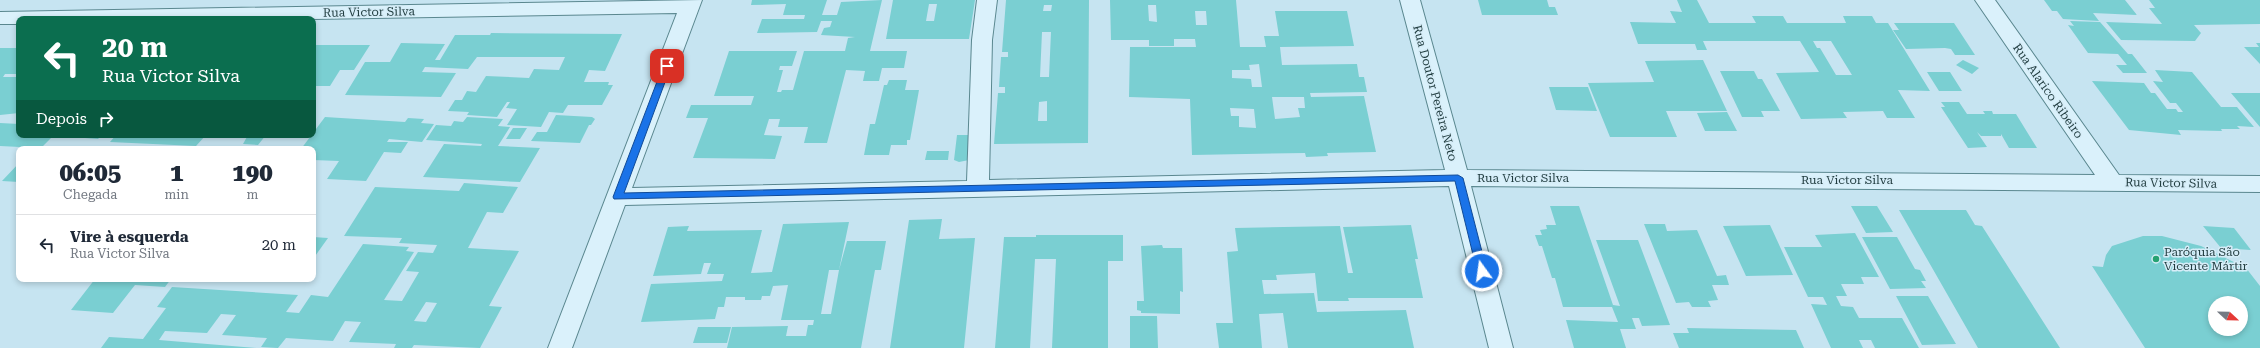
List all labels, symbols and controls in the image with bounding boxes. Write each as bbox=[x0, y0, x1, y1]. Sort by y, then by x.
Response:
street label: Rua Victor Silva bbox=[323, 4, 416, 20]
street label: Rua Doutor Pereira Neto bbox=[1410, 23, 1460, 163]
text: 20 m bbox=[102, 31, 167, 64]
icon: left bbox=[36, 32, 88, 84]
street label: Rua Alarico Ribeiro bbox=[2010, 41, 2086, 141]
pin bbox=[650, 49, 684, 83]
icon: arrive bbox=[656, 55, 678, 77]
text: Rua Victor Silva bbox=[102, 65, 240, 86]
icon: right bbox=[95, 108, 117, 130]
text: Depois bbox=[36, 110, 87, 128]
text: 06:05 bbox=[59, 159, 121, 187]
text: 1 bbox=[170, 159, 183, 187]
text: 190 bbox=[232, 159, 273, 187]
street label: Rua Victor Silva bbox=[1477, 171, 1569, 185]
street label: Rua Victor Silva bbox=[1801, 173, 1893, 187]
street label: Rua Victor Silva bbox=[2125, 175, 2218, 191]
text: Chegada bbox=[63, 187, 117, 202]
text: min bbox=[164, 187, 189, 202]
text: m bbox=[246, 187, 258, 202]
text: Vire à esquerda bbox=[70, 228, 189, 246]
icon: left bbox=[36, 234, 58, 256]
text: 20 m bbox=[262, 236, 296, 254]
place label: Paróquia São Vicente Mártir bbox=[2164, 245, 2247, 273]
text: Rua Victor Silva bbox=[70, 246, 170, 261]
position arrow bbox=[1461, 250, 1503, 292]
marker: Paróquia São Vicente Mártir bbox=[2151, 254, 2161, 264]
north arrow bbox=[2208, 296, 2248, 336]
map controls bbox=[2208, 296, 2248, 336]

